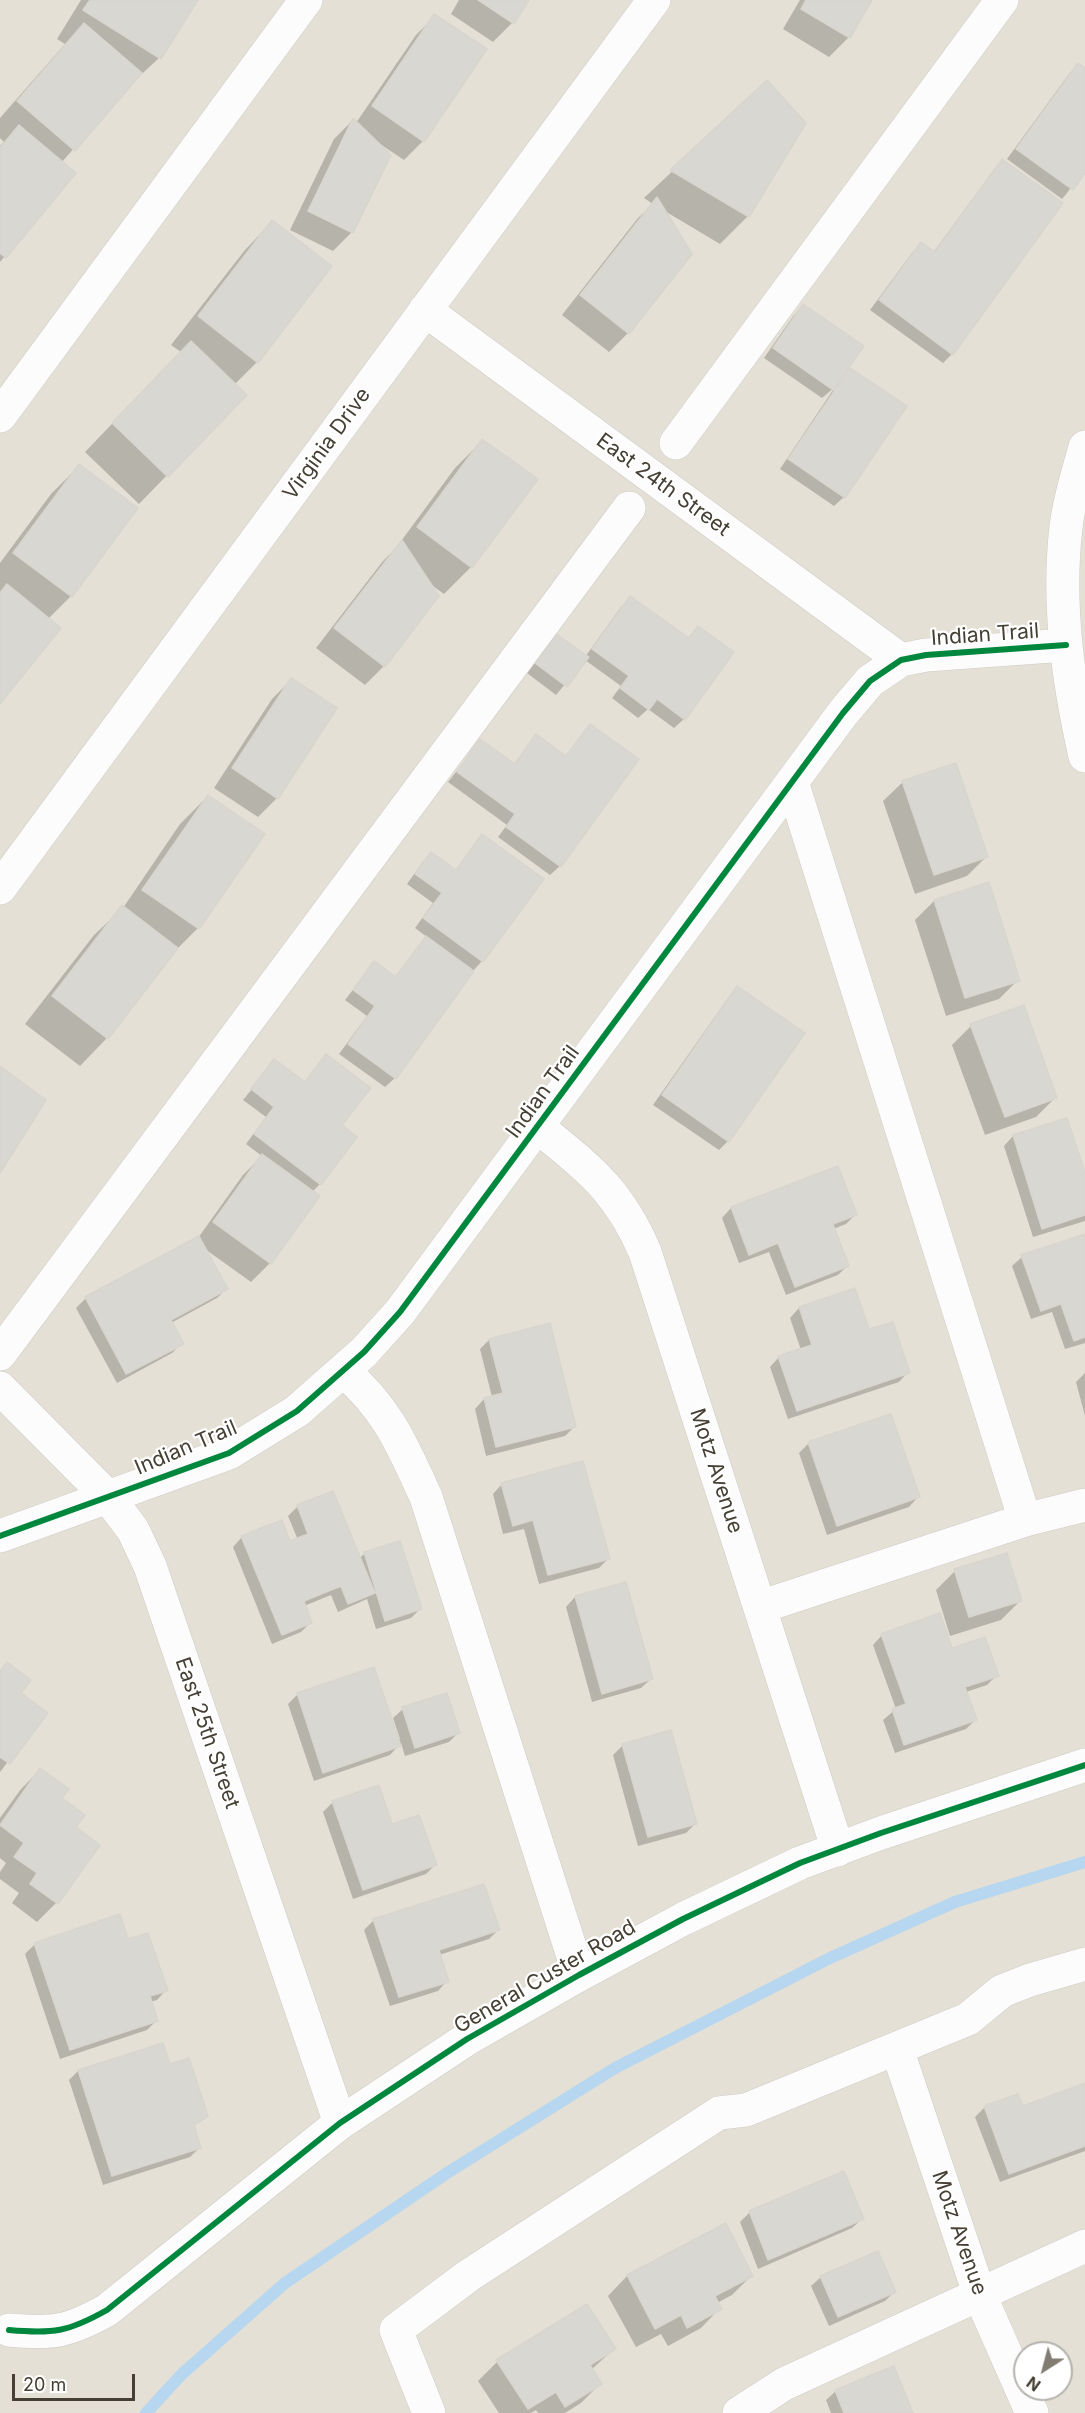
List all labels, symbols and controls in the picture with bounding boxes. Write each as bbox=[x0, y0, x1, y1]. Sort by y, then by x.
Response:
street label: Virginia Drive bbox=[278, 383, 376, 505]
street label: East 24th Street bbox=[591, 428, 735, 542]
street label: Indian Trail bbox=[930, 619, 1040, 651]
street label: Indian Trail bbox=[501, 1041, 585, 1143]
street label: Motz Avenue bbox=[684, 1405, 748, 1537]
street label: Indian Trail bbox=[131, 1415, 241, 1481]
street label: East 25th Street bbox=[169, 1654, 245, 1812]
street label: General Custer Road bbox=[450, 1915, 640, 2039]
street label: Motz Avenue bbox=[926, 2168, 992, 2298]
north arrow bbox=[1013, 2341, 1073, 2401]
scale bar bbox=[15, 2362, 138, 2400]
text: N bbox=[1023, 2372, 1044, 2396]
text: 20 m bbox=[23, 2374, 66, 2395]

